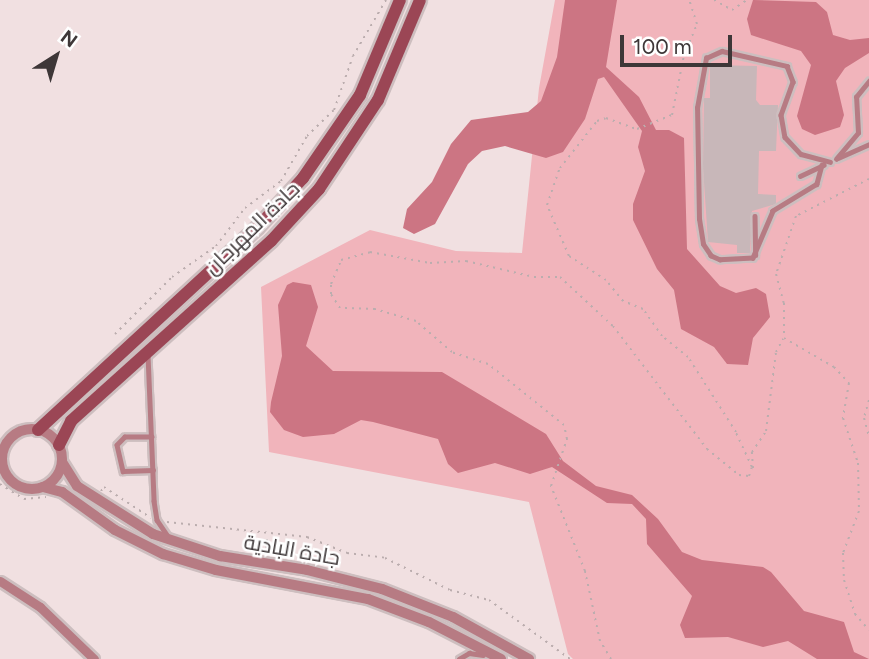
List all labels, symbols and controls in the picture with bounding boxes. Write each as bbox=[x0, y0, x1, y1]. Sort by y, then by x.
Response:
north arrow bbox=[21, 21, 91, 91]
scale bar bbox=[624, 21, 736, 65]
text: N bbox=[56, 25, 82, 52]
text: 100 m bbox=[633, 34, 692, 59]
street label: جادة المهرجان bbox=[199, 176, 305, 280]
street label: جادة البادية bbox=[242, 529, 342, 571]

